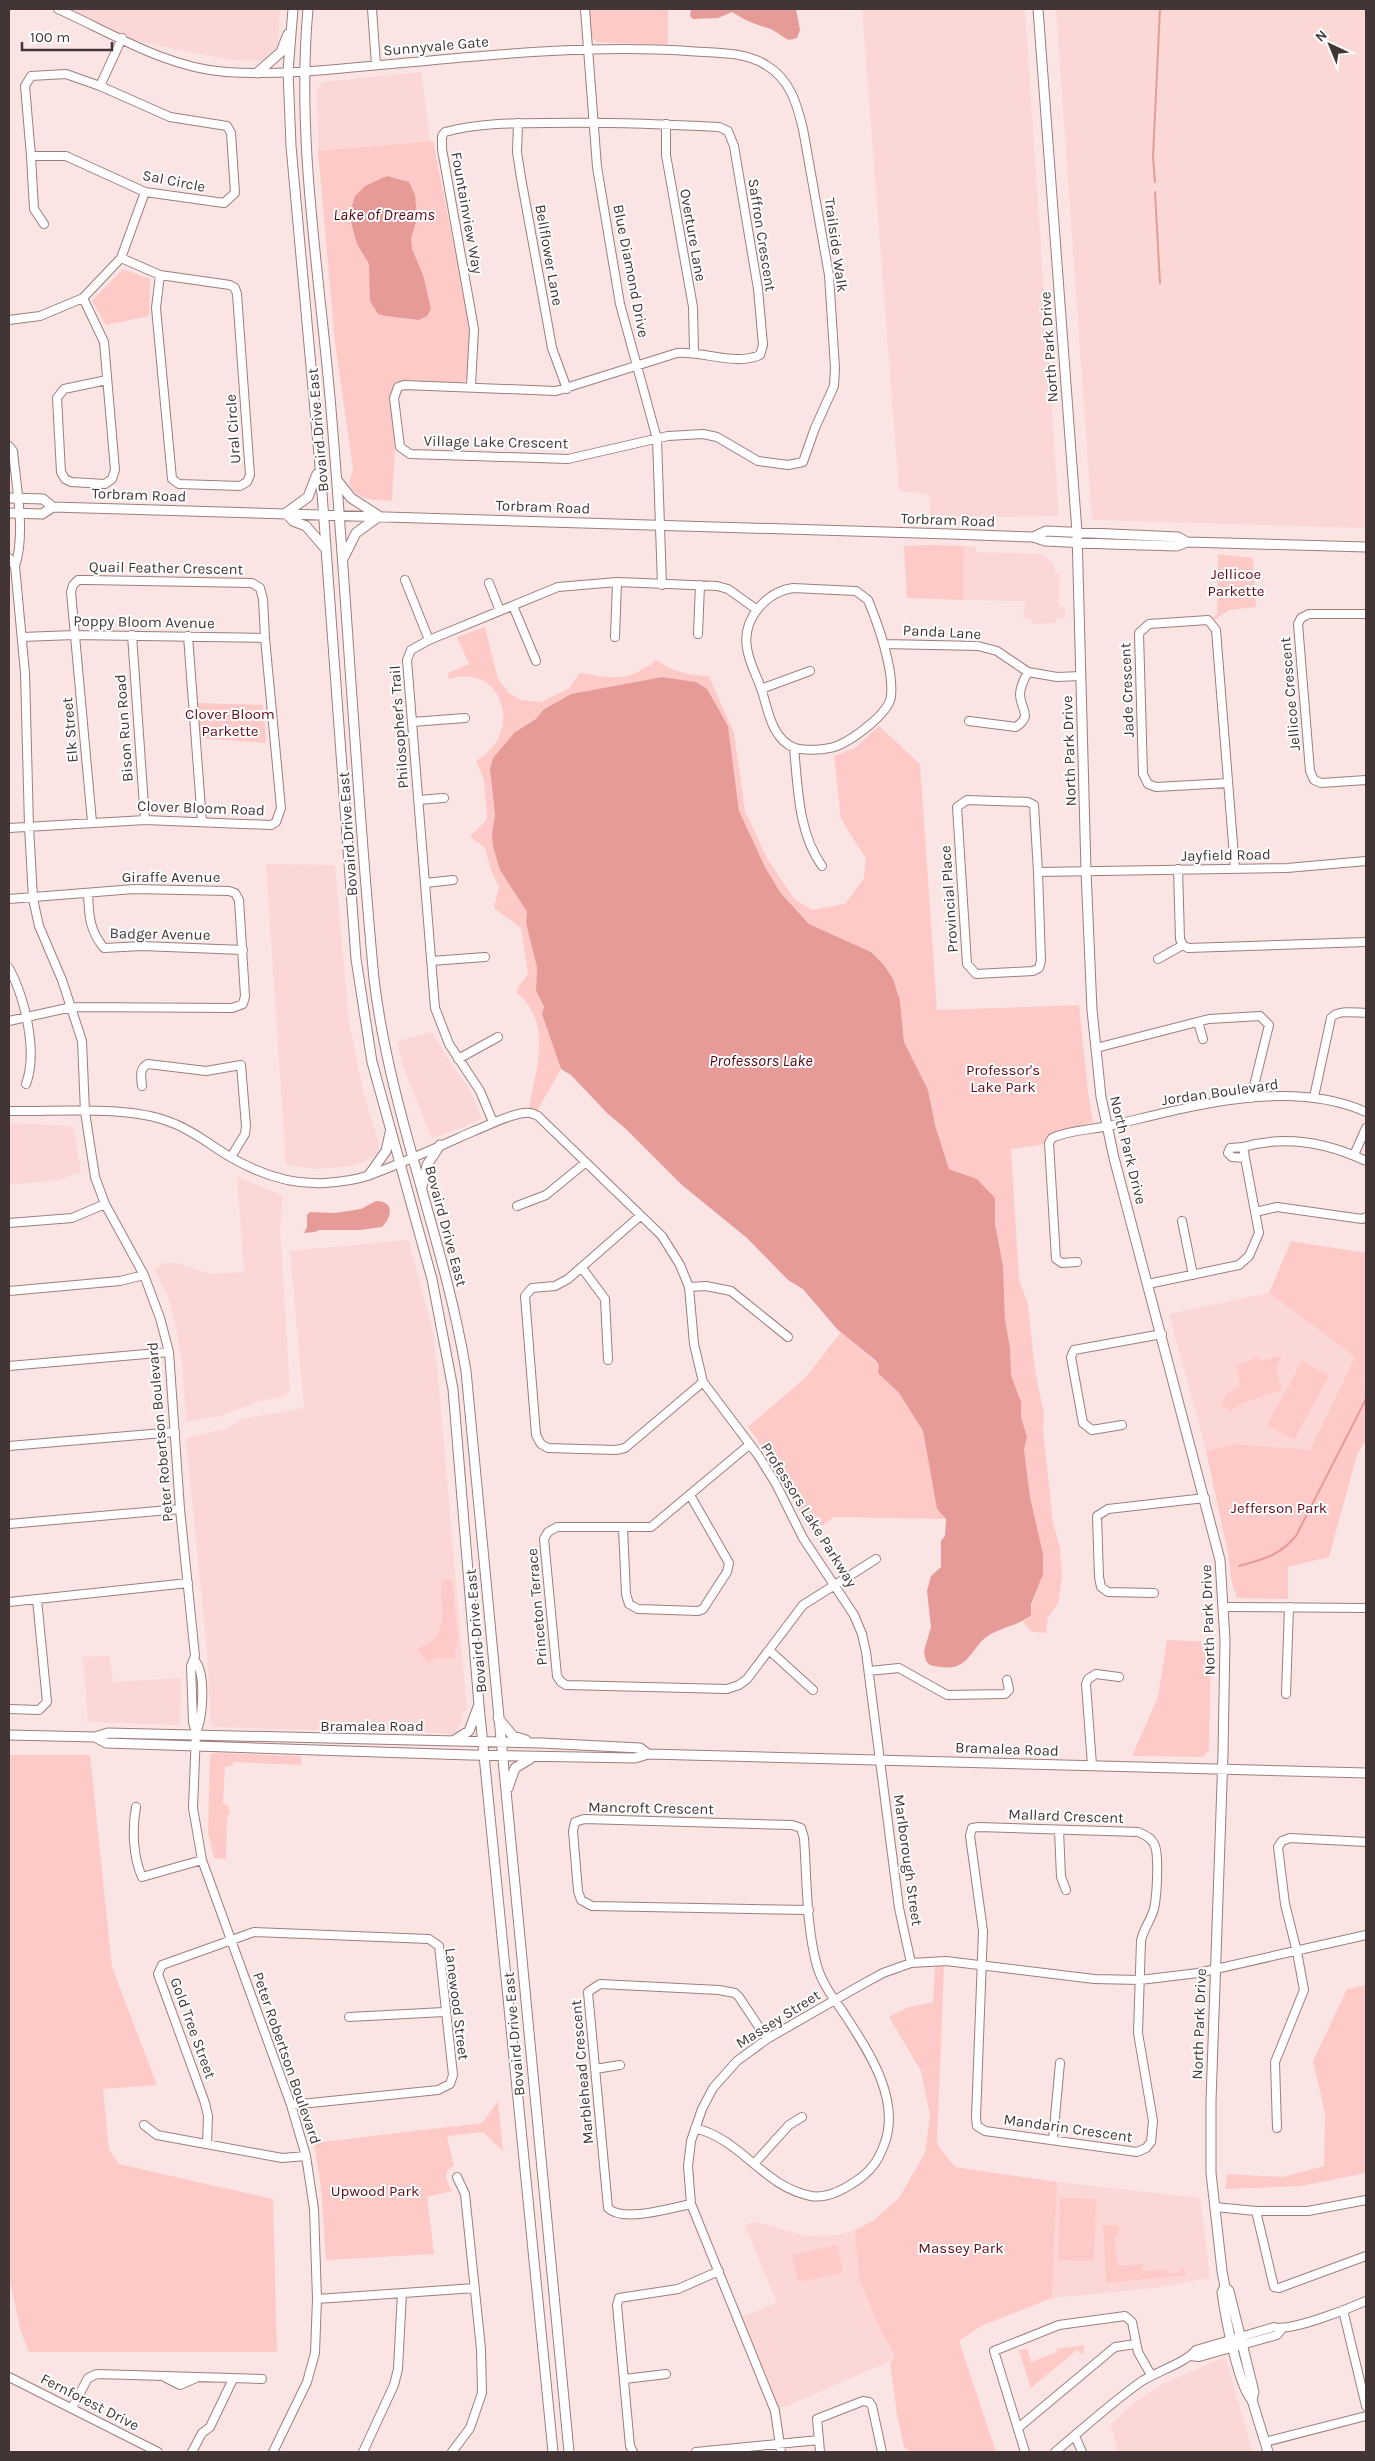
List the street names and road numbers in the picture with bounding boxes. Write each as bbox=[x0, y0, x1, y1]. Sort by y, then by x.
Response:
street label: Sunnyvale Gate bbox=[383, 32, 489, 60]
street label: Fountainview Way bbox=[447, 151, 487, 275]
street label: Sal Circle bbox=[141, 166, 207, 196]
street label: Saffron Crescent bbox=[744, 177, 780, 293]
street label: Overture Lane bbox=[676, 187, 710, 283]
street label: Trailside Walk bbox=[820, 197, 852, 293]
street label: Bellflower Lane bbox=[531, 203, 567, 307]
street label: Blue Diamond Drive bbox=[609, 203, 653, 339]
street label: North Park Drive bbox=[1036, 291, 1062, 403]
street label: Bovaird Drive East bbox=[304, 367, 332, 493]
street label: Ural Circle bbox=[222, 393, 244, 465]
street label: Village Lake Crescent bbox=[424, 432, 569, 452]
street label: Torbram Road bbox=[91, 484, 187, 506]
street label: Torbram Road bbox=[495, 496, 591, 518]
street label: Torbram Road bbox=[900, 509, 996, 531]
street label: Quail Feather Crescent bbox=[89, 558, 244, 578]
street label: Poppy Bloom Avenue bbox=[73, 612, 215, 632]
street label: Panda Lane bbox=[902, 621, 982, 643]
street label: Jellicoe Crescent bbox=[1276, 636, 1304, 752]
street label: Jade Crescent bbox=[1116, 642, 1138, 738]
street label: Philosopher's Trail bbox=[386, 665, 412, 789]
street label: Bison Run Road bbox=[111, 674, 137, 782]
street label: North Park Drive bbox=[1058, 695, 1080, 807]
street label: Elk Street bbox=[58, 696, 82, 764]
street label: Bovaird Drive East bbox=[335, 771, 361, 897]
street label: Clover Bloom Road bbox=[137, 797, 265, 819]
street label: Provincial Place bbox=[936, 845, 962, 953]
street label: Jayfield Road bbox=[1181, 845, 1271, 865]
street label: Giraffe Avenue bbox=[122, 868, 220, 886]
street label: Badger Avenue bbox=[109, 924, 211, 944]
street label: Jordan Boulevard bbox=[1160, 1075, 1280, 1109]
street label: North Park Drive bbox=[1106, 1094, 1150, 1206]
street label: Bovaird Drive East bbox=[421, 1164, 471, 1289]
street label: Peter Robertson Boulevard bbox=[143, 1341, 177, 1523]
street label: Professors Lake Parkway bbox=[757, 1439, 861, 1591]
street label: Princeton Terrace bbox=[523, 1548, 551, 1666]
street label: North Park Drive bbox=[1197, 1564, 1219, 1676]
street label: Bovaird Drive East bbox=[462, 1568, 490, 1694]
street label: Bramalea Road bbox=[320, 1717, 424, 1735]
street label: Bramalea Road bbox=[955, 1738, 1059, 1760]
street label: Marlborough Street bbox=[890, 1793, 926, 1927]
street label: Mancroft Crescent bbox=[588, 1798, 715, 1818]
street label: Mallard Crescent bbox=[1008, 1805, 1125, 1827]
street label: Lanewood Street bbox=[441, 1947, 473, 2061]
street label: North Park Drive bbox=[1188, 1968, 1210, 2080]
street label: Peter Robertson Boulevard bbox=[249, 1970, 325, 2146]
street label: Bovaird Drive East bbox=[500, 1971, 528, 2097]
street label: Gold Tree Street bbox=[166, 1975, 220, 2081]
street label: Massey Street bbox=[732, 1986, 824, 2052]
street label: Marblehead Crescent bbox=[567, 1999, 597, 2145]
street label: Mandarin Crescent bbox=[1002, 2110, 1134, 2146]
street label: Fernforest Drive bbox=[38, 2369, 142, 2435]

